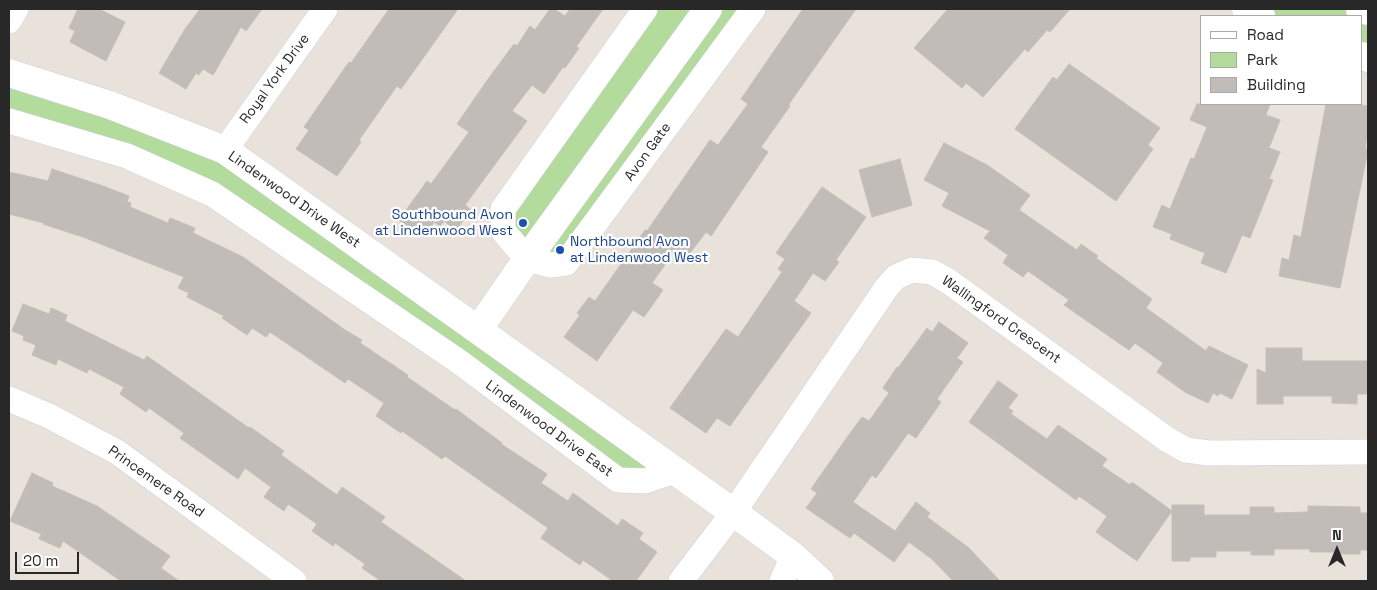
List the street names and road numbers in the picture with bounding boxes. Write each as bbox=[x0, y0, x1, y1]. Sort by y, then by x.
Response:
street label: Royal York Drive bbox=[237, 31, 313, 127]
street label: Avon Gate bbox=[621, 120, 675, 184]
street label: Lindenwood Drive West bbox=[225, 148, 363, 252]
street label: Wallingford Crescent bbox=[938, 273, 1064, 367]
street label: Lindenwood Drive East bbox=[482, 377, 616, 481]
street label: Princemere Road bbox=[105, 442, 207, 522]

